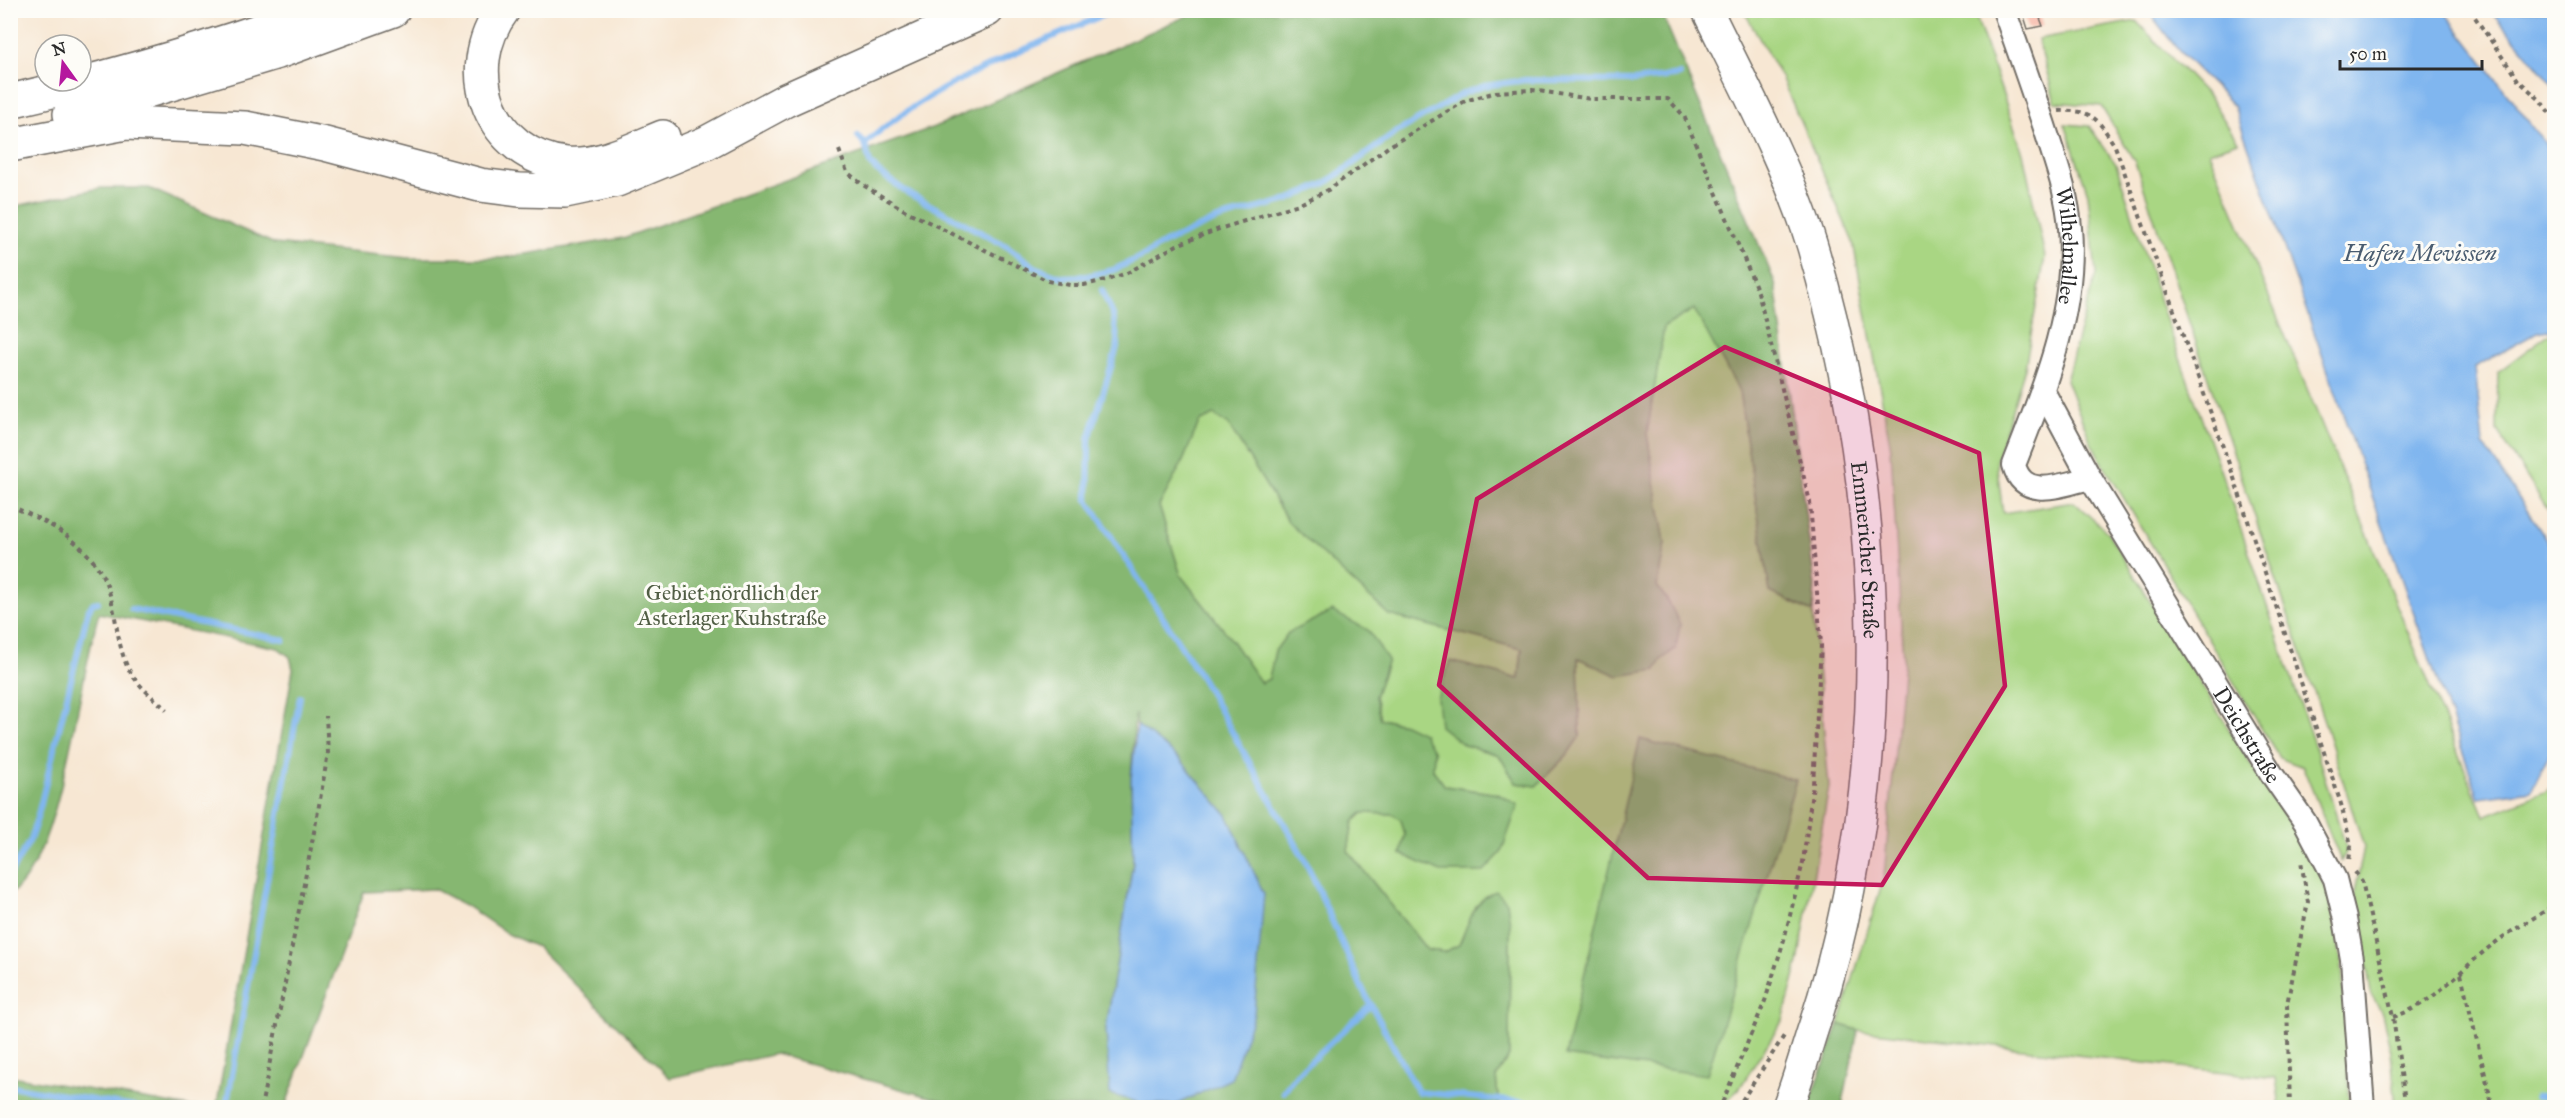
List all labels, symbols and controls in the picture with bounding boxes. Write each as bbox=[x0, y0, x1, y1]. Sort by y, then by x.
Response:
north arrow bbox=[33, 33, 93, 93]
scale bar bbox=[2340, 33, 2482, 71]
text: N bbox=[50, 38, 69, 60]
text: 50 m bbox=[2349, 43, 2387, 65]
street label: Wilhelmallee bbox=[2050, 184, 2085, 307]
water label: Hafen Mevissen bbox=[2342, 238, 2497, 268]
street label: Emmericher Straße bbox=[1845, 459, 1885, 639]
park label: Gebiet nördlich der Asterlager Kuhstraße bbox=[637, 579, 826, 631]
street label: Deichstraße bbox=[2208, 682, 2287, 788]

